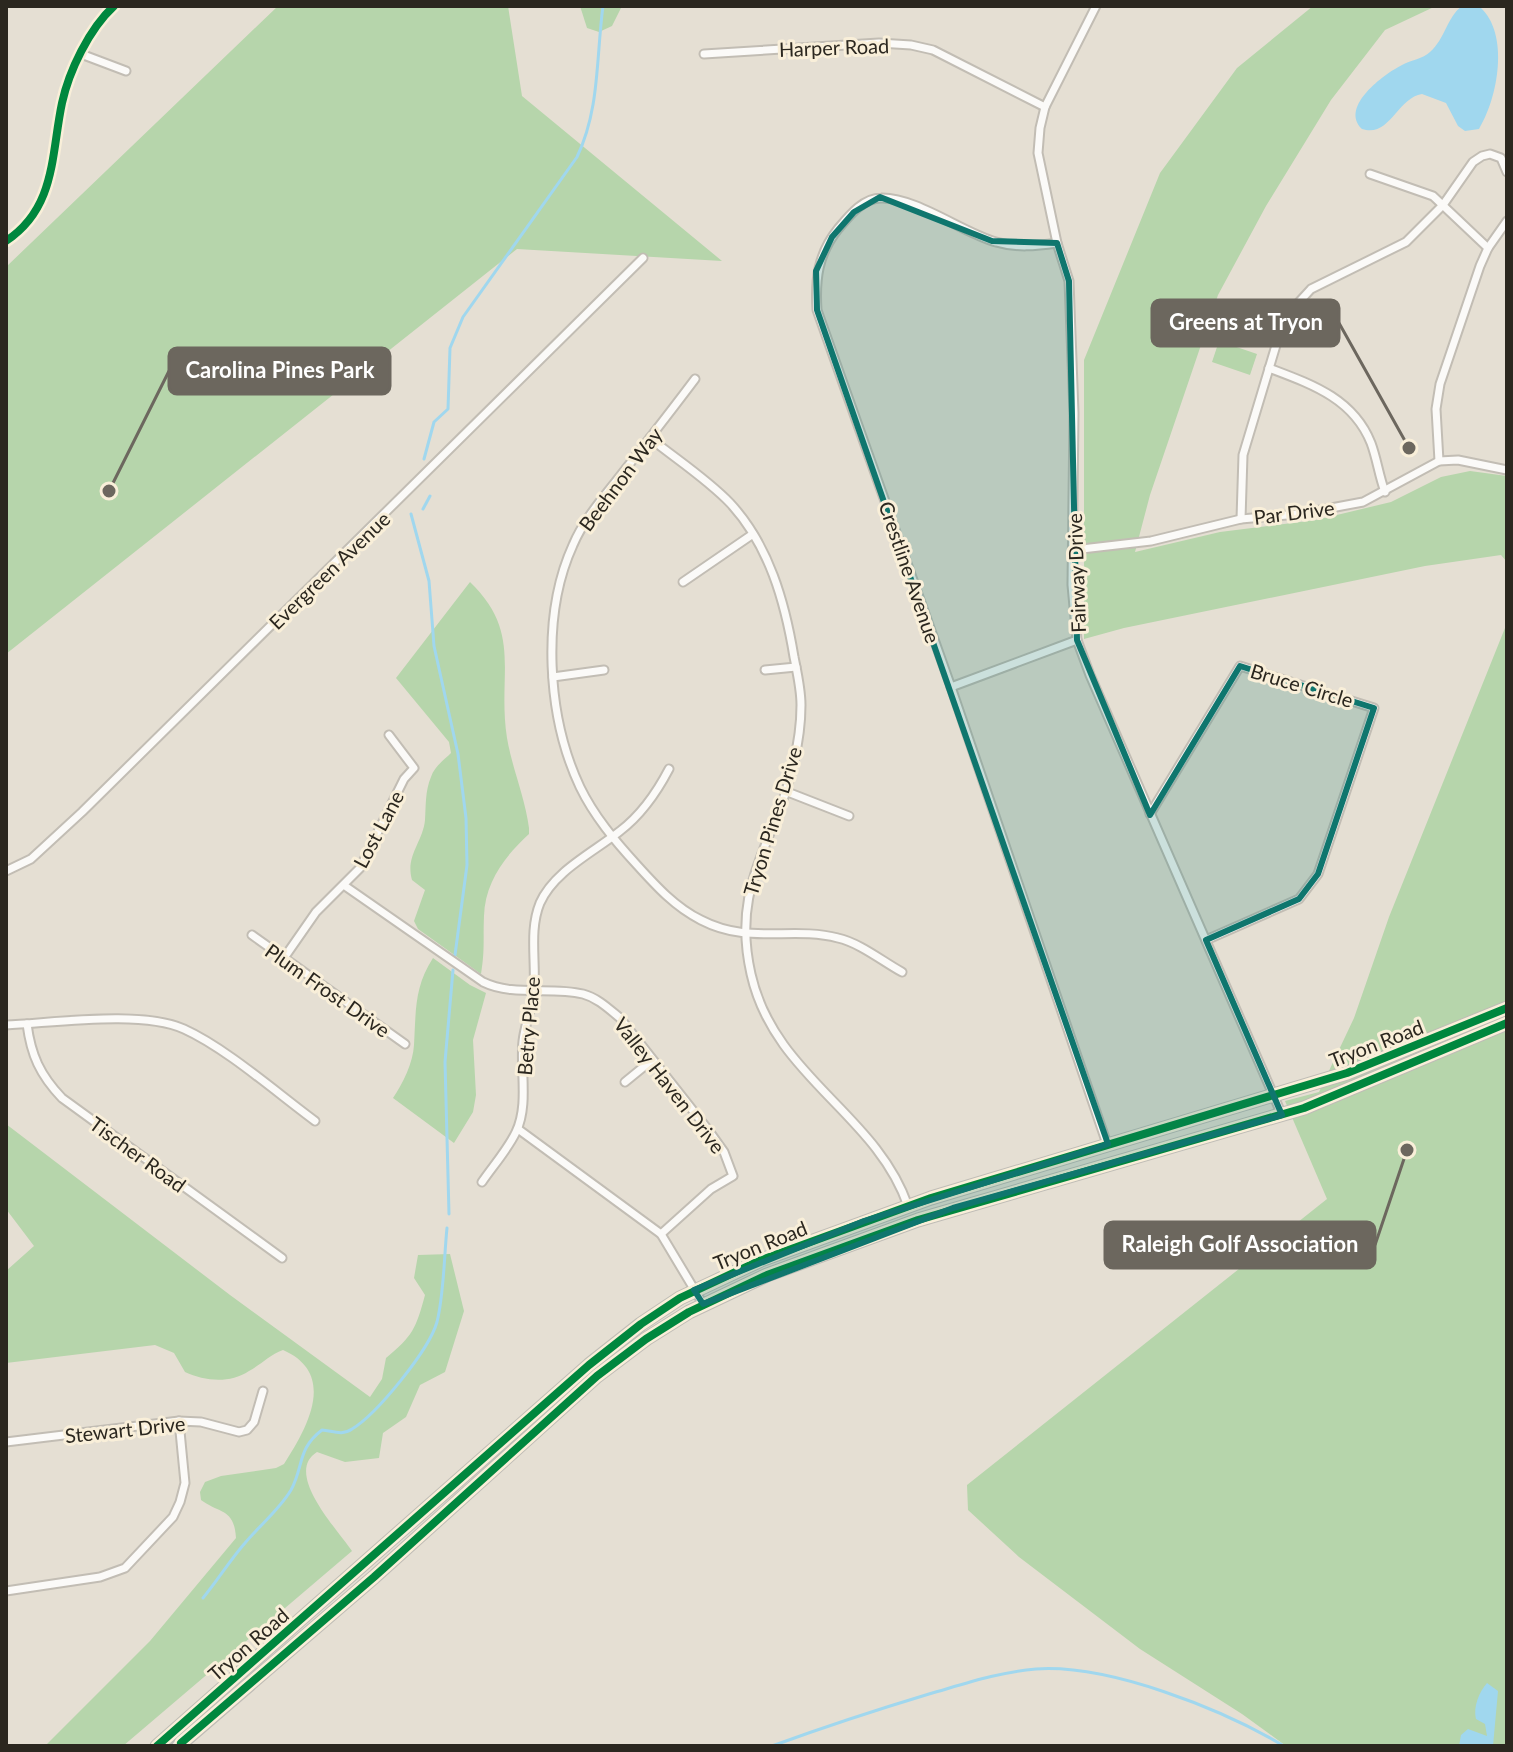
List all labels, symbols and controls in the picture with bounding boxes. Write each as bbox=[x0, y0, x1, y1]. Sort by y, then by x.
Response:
street label: Harper Road bbox=[778, 33, 890, 61]
callout: Greens at Tryon bbox=[1152, 300, 1339, 346]
text: Greens at Tryon bbox=[1169, 308, 1323, 335]
callout: Carolina Pines Park bbox=[169, 348, 390, 394]
text: Carolina Pines Park bbox=[186, 356, 375, 383]
street label: Beehnon Way bbox=[573, 422, 667, 535]
street label: Par Drive bbox=[1252, 495, 1336, 529]
street label: Crestline Avenue bbox=[874, 498, 946, 646]
street label: Evergreen Avenue bbox=[263, 506, 395, 634]
street label: Fairway Drive bbox=[1062, 513, 1090, 633]
street label: Bruce Circle bbox=[1248, 658, 1356, 712]
street label: Tryon Pines Drive bbox=[738, 744, 806, 898]
street label: Lost Lane bbox=[348, 786, 408, 872]
street label: Plum Frost Drive bbox=[261, 938, 395, 1042]
street label: Betry Place bbox=[512, 976, 544, 1076]
street label: Valley Haven Drive bbox=[609, 1012, 731, 1158]
street label: Tryon Road bbox=[1326, 1014, 1426, 1072]
street label: Tischer Road bbox=[85, 1111, 191, 1197]
street label: Tryon Road bbox=[710, 1215, 810, 1275]
callout: Raleigh Golf Association bbox=[1105, 1222, 1375, 1268]
text: Raleigh Golf Association bbox=[1122, 1230, 1359, 1257]
street label: Stewart Drive bbox=[64, 1411, 186, 1447]
street label: Tryon Road bbox=[203, 1602, 293, 1686]

